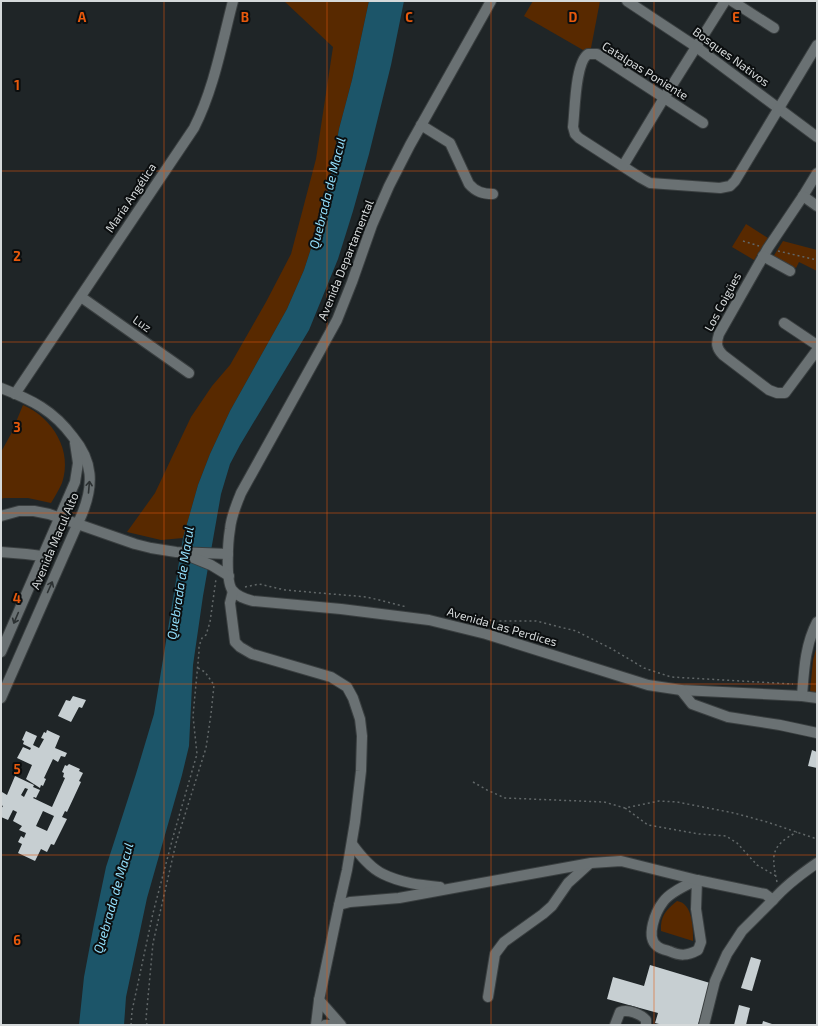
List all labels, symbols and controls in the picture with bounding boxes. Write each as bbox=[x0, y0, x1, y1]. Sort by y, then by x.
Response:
text: A bbox=[78, 9, 87, 25]
text: B bbox=[241, 9, 249, 25]
text: C bbox=[405, 9, 413, 25]
text: D bbox=[569, 9, 578, 25]
text: E bbox=[732, 9, 740, 25]
street label: Bosques Nativos bbox=[691, 24, 773, 89]
street label: Catalpas Poniente bbox=[600, 38, 691, 102]
text: 1 bbox=[14, 77, 20, 93]
water label: Quebrada de Macul bbox=[305, 135, 349, 250]
street label: María Angélica bbox=[102, 160, 158, 235]
street label: Avenida Departamental bbox=[314, 197, 376, 322]
text: 2 bbox=[13, 248, 21, 264]
street label: Los Coigües bbox=[701, 270, 743, 333]
street label: Luz bbox=[131, 312, 154, 334]
text: 3 bbox=[13, 419, 21, 435]
one-way arrow bbox=[86, 481, 93, 494]
street label: Avenida Macul Alto bbox=[27, 490, 81, 591]
water label: Quebrada de Macul bbox=[163, 525, 197, 641]
one-way arrow bbox=[47, 582, 54, 594]
text: 4 bbox=[13, 590, 21, 606]
street label: Avenida Las Perdices bbox=[446, 604, 559, 648]
one-way arrow bbox=[11, 611, 19, 623]
text: 5 bbox=[13, 761, 21, 777]
water label: Quebrada de Macul bbox=[90, 841, 137, 955]
text: 6 bbox=[13, 932, 21, 948]

